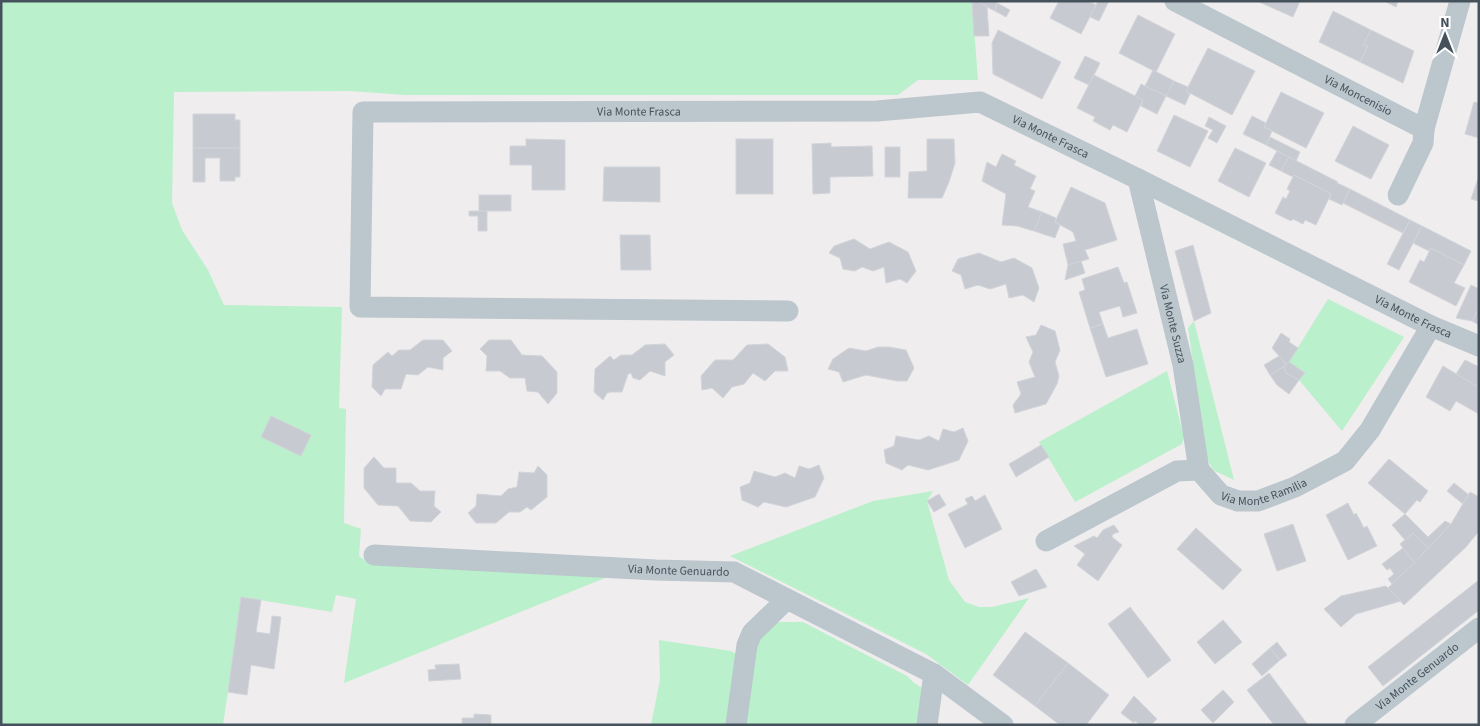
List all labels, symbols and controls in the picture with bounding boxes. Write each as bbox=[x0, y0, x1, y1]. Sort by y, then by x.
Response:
north arrow bbox=[1420, 10, 1470, 60]
text: N bbox=[1440, 13, 1450, 33]
street label: Via Moncenisio bbox=[1321, 71, 1395, 120]
street label: Via Monte Frasca bbox=[597, 103, 681, 120]
street label: Via Monte Frasca bbox=[1009, 110, 1092, 162]
street label: Via Monte Suzza bbox=[1155, 283, 1191, 365]
street label: Via Monte Frasca bbox=[1372, 291, 1454, 342]
street label: Via Monte Ramilia bbox=[1219, 474, 1310, 510]
street label: Via Monte Genuardo bbox=[627, 560, 730, 580]
street label: Via Monte Genuardo bbox=[1372, 638, 1462, 714]

